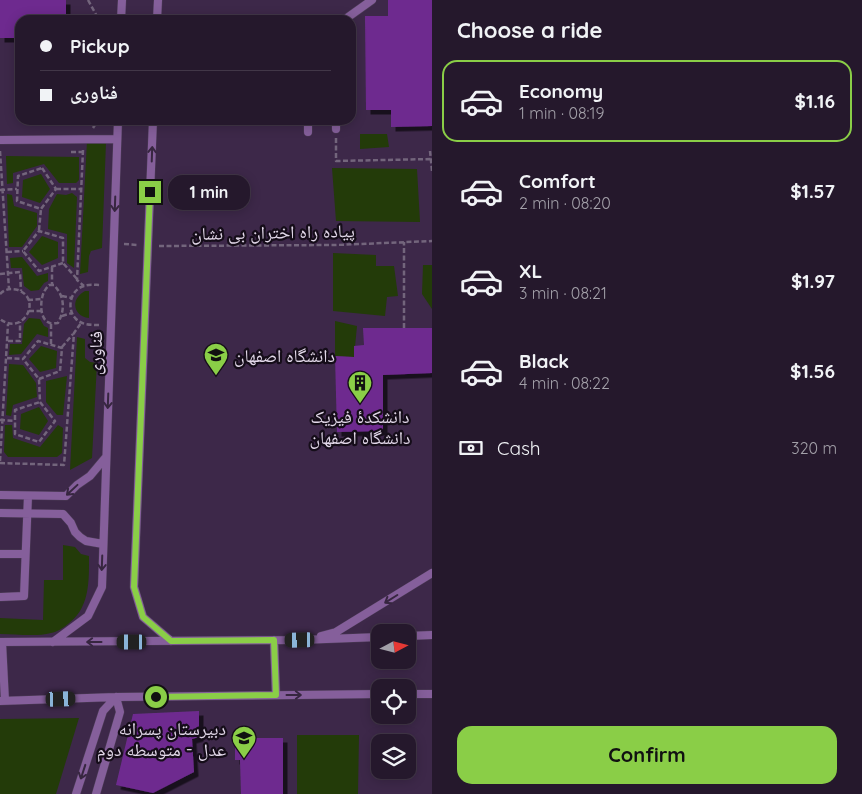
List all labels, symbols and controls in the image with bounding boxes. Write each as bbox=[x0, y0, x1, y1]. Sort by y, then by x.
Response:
text: Choose a ride bbox=[457, 16, 602, 44]
text: Pickup bbox=[70, 34, 130, 58]
icon: car bbox=[459, 79, 504, 124]
text: Economy bbox=[519, 79, 603, 103]
text: فناوری bbox=[70, 80, 118, 104]
text: $1.16 bbox=[795, 89, 835, 113]
text: 1 min · 08:19 bbox=[519, 103, 604, 123]
one-way arrow bbox=[147, 146, 156, 162]
icon: car bbox=[459, 169, 504, 214]
text: Comfort bbox=[519, 169, 596, 193]
callout: 1 min bbox=[168, 174, 250, 210]
text: $1.57 bbox=[790, 179, 835, 203]
route end bbox=[139, 181, 161, 203]
text: 1 min bbox=[190, 182, 228, 202]
text: 2 min · 08:20 bbox=[519, 193, 611, 213]
one-way arrow bbox=[110, 195, 120, 211]
street label: پیاده راه اختران بی نشان bbox=[191, 219, 355, 245]
icon: car bbox=[459, 259, 504, 304]
text: XL bbox=[519, 259, 542, 283]
text: $1.97 bbox=[791, 269, 835, 293]
text: 3 min · 08:21 bbox=[519, 283, 607, 303]
street label: فناوری bbox=[83, 331, 107, 375]
school or university icon: دانشگاه اصفهان bbox=[203, 342, 229, 376]
place label: دانشگاه اصفهان bbox=[234, 344, 335, 367]
icon: car bbox=[459, 349, 504, 394]
text: Black bbox=[519, 349, 569, 373]
text: $1.56 bbox=[790, 359, 835, 383]
building icon: دانشکدهٔ فیزیک دانشگاه اصفهان bbox=[347, 370, 373, 404]
text: 4 min · 08:22 bbox=[519, 373, 610, 393]
one-way arrow bbox=[103, 392, 113, 409]
place label: دانشکدهٔ فیزیک دانشگاه اصفهان bbox=[309, 405, 411, 449]
icon: cash bbox=[457, 434, 485, 462]
text: Cash bbox=[497, 436, 541, 460]
text: 320 m bbox=[791, 438, 837, 458]
one-way arrow bbox=[65, 484, 78, 496]
one-way arrow bbox=[98, 555, 107, 571]
one-way arrow bbox=[384, 594, 398, 604]
north arrow bbox=[371, 624, 416, 669]
map controls bbox=[371, 624, 416, 779]
car bbox=[284, 632, 315, 648]
car bbox=[117, 635, 147, 650]
one-way arrow bbox=[86, 637, 102, 647]
button: locate bbox=[371, 679, 416, 724]
route start bbox=[145, 686, 167, 708]
one-way arrow bbox=[285, 690, 301, 700]
car bbox=[45, 691, 76, 707]
place label: دبیرستان پسرانه عدل - متوسطه دوم bbox=[97, 717, 226, 762]
school or university icon: دبیرستان پسرانه عدل - متوسطه دوم bbox=[231, 725, 257, 759]
button: Confirm bbox=[457, 726, 837, 784]
button: layers bbox=[371, 734, 416, 779]
one-way arrow bbox=[78, 764, 88, 780]

